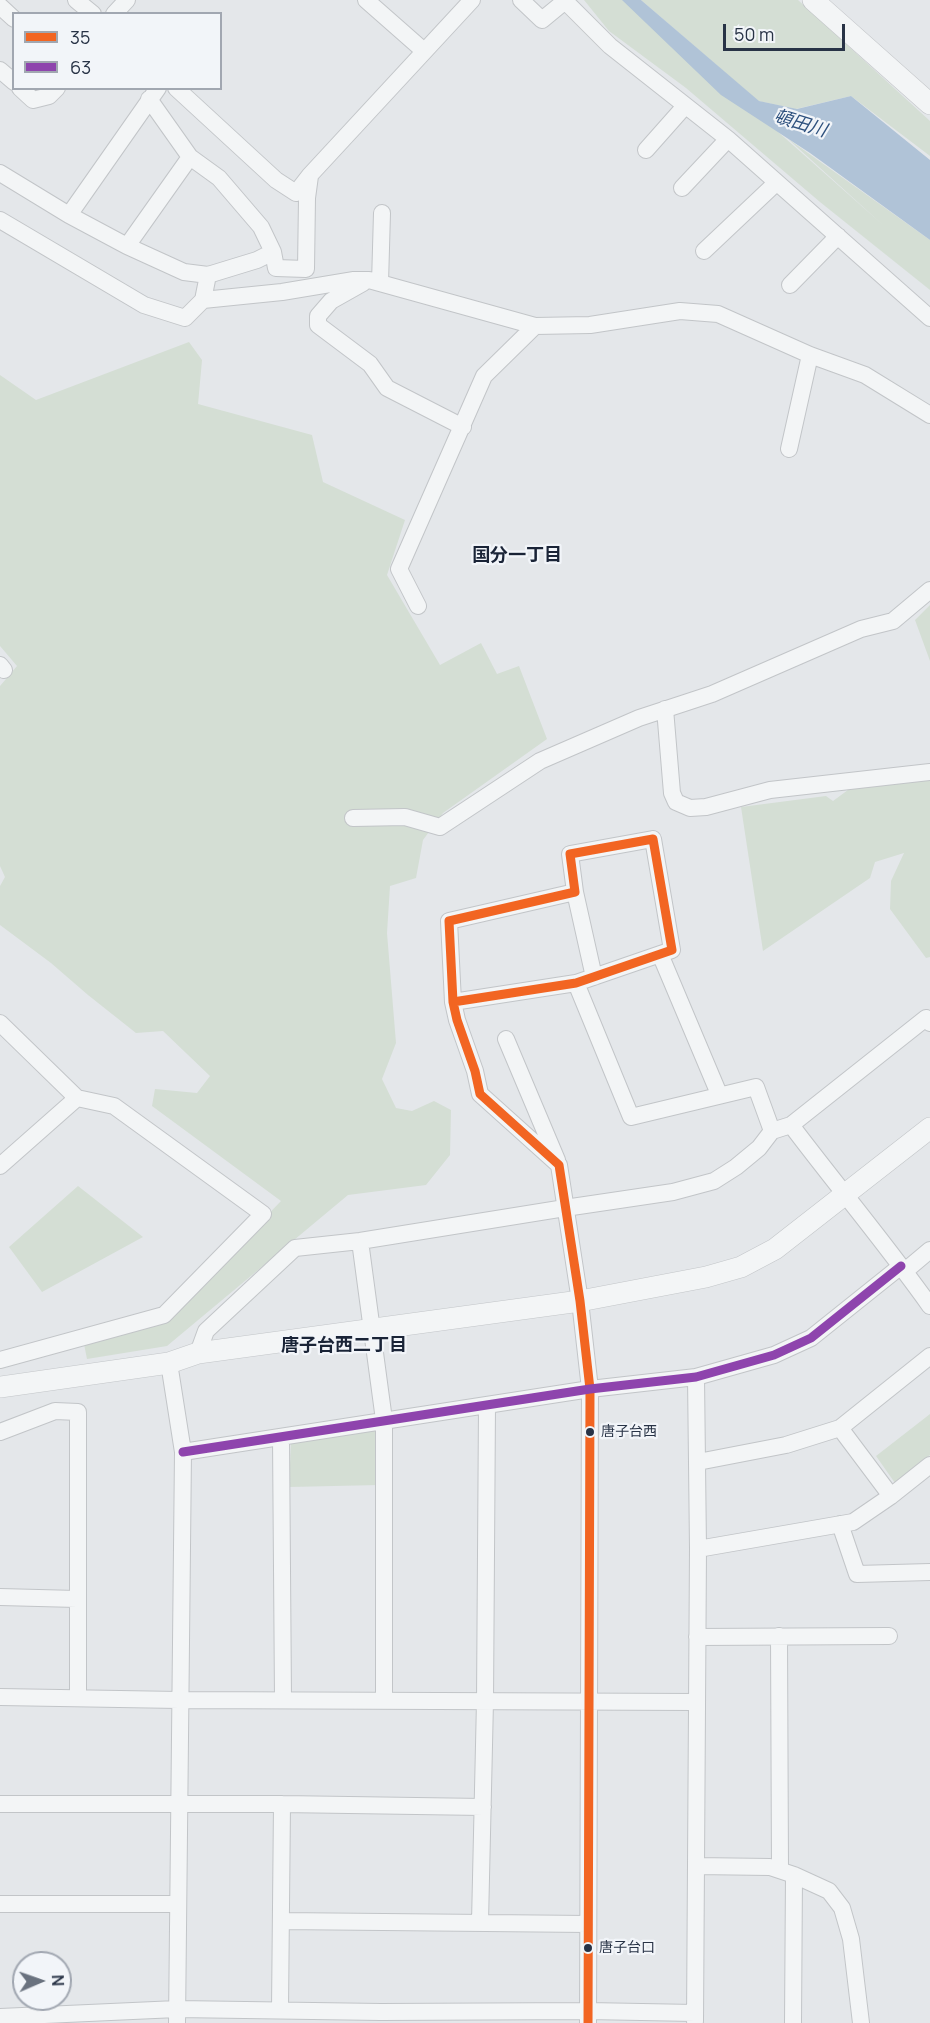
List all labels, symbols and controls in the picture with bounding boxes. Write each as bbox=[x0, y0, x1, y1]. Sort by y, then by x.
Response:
legend bbox=[12, 12, 222, 90]
scale bar bbox=[726, 12, 848, 50]
text: 50 m bbox=[734, 22, 774, 46]
text: 35 bbox=[70, 25, 90, 49]
text: 63 bbox=[70, 55, 91, 79]
water label: 頓田川 bbox=[771, 106, 829, 142]
district label: 国分一丁目 bbox=[472, 545, 562, 567]
district label: 唐子台西二丁目 bbox=[281, 1335, 407, 1357]
place label: 唐子台西 bbox=[601, 1424, 657, 1440]
marker: 唐子台西 bbox=[584, 1426, 596, 1438]
place label: 唐子台口 bbox=[599, 1940, 655, 1956]
marker: 唐子台口 bbox=[582, 1942, 594, 1954]
north arrow bbox=[12, 1951, 72, 2011]
text: N bbox=[47, 1974, 69, 1987]

